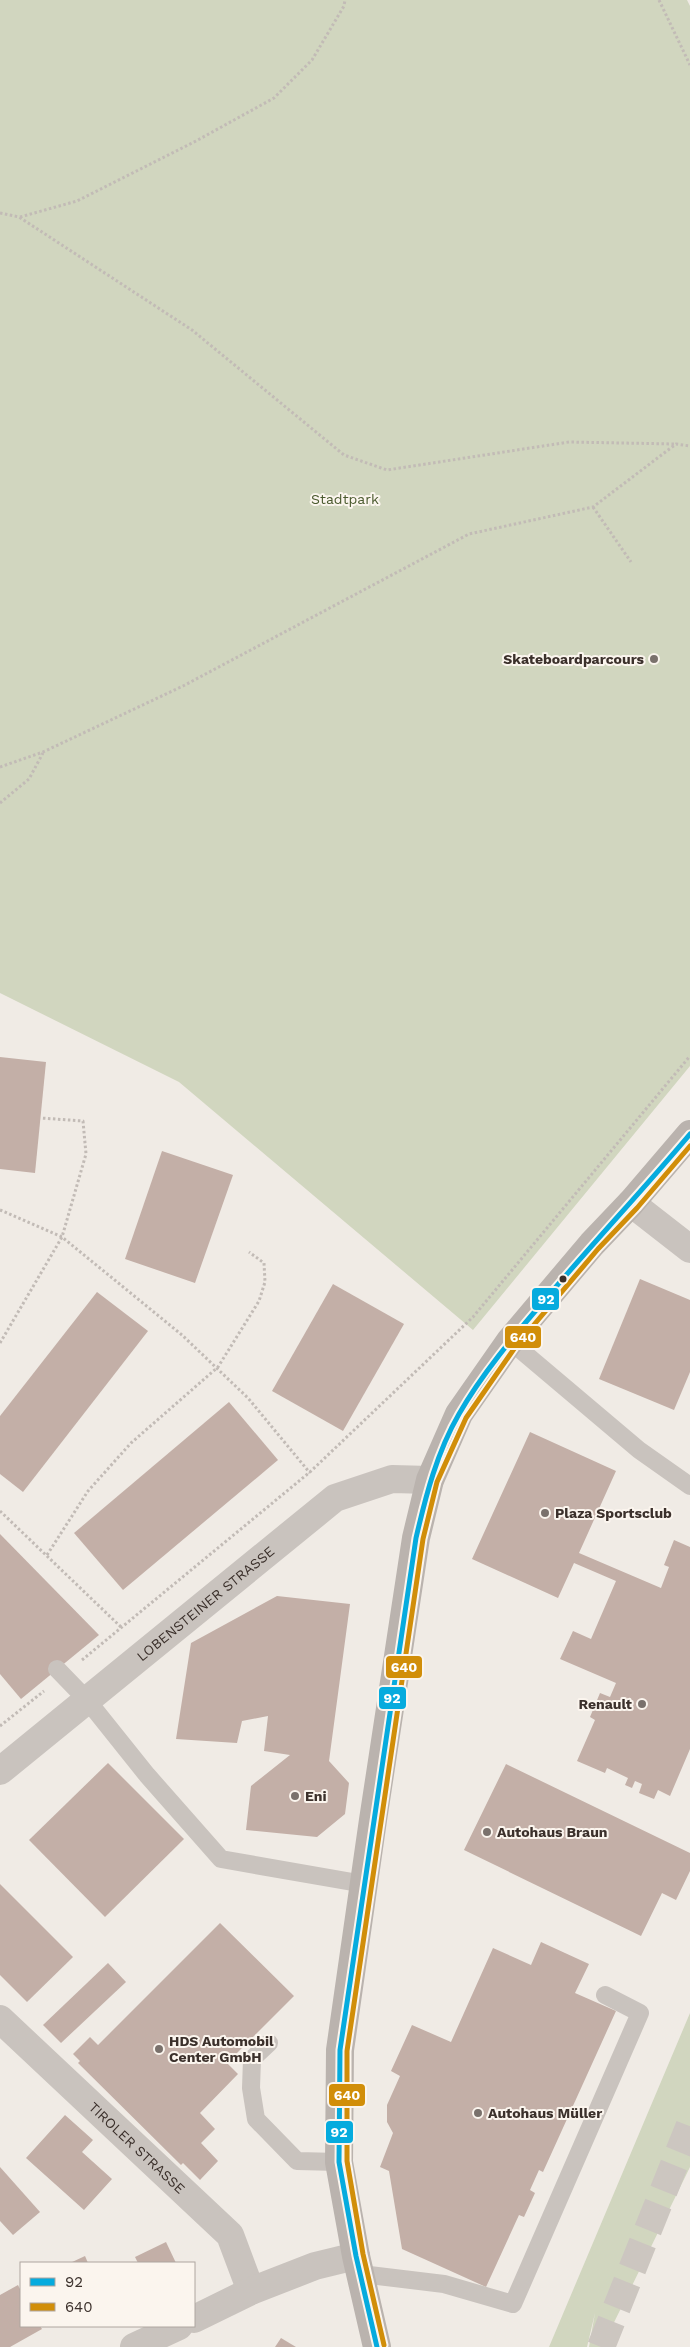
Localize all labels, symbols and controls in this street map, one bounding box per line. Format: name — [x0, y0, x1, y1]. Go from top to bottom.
park label: Stadtpark — [311, 491, 379, 507]
place label: Skateboardparcours — [503, 651, 645, 667]
marker: Skateboardparcours — [648, 653, 660, 665]
unlabelled marker — [558, 1274, 568, 1284]
line badge: 92 — [531, 1287, 560, 1311]
text: 92 — [538, 1291, 554, 1307]
line badge: 640 — [504, 1325, 542, 1349]
text: 640 — [510, 1329, 536, 1345]
place label: Plaza Sportsclub — [555, 1505, 672, 1521]
marker: Plaza Sportsclub — [539, 1507, 551, 1519]
street label: LOBENSTEINER STRASSE — [133, 1543, 277, 1664]
line badge: 640 — [385, 1655, 423, 1679]
text: 640 — [391, 1659, 417, 1675]
line badge: 92 — [378, 1686, 407, 1710]
text: 92 — [384, 1690, 400, 1706]
place label: Renault — [578, 1696, 632, 1712]
marker: Renault — [636, 1698, 648, 1710]
place label: Eni — [305, 1788, 327, 1804]
marker: Eni — [289, 1790, 301, 1802]
place label: Autohaus Braun — [497, 1824, 608, 1840]
marker: Autohaus Braun — [481, 1826, 493, 1838]
place label: HDS Automobil Center GmbH — [169, 2033, 274, 2065]
marker: HDS Automobil Center GmbH — [153, 2043, 165, 2055]
line badge: 640 — [328, 2083, 366, 2107]
text: 640 — [334, 2087, 360, 2103]
street label: TIROLER STRASSE — [86, 2099, 189, 2197]
place label: Autohaus Müller — [488, 2105, 602, 2121]
marker: Autohaus Müller — [472, 2107, 484, 2119]
line badge: 92 — [325, 2120, 354, 2144]
text: 92 — [331, 2124, 347, 2140]
legend — [20, 2262, 195, 2327]
text: 92 — [65, 2273, 83, 2291]
text: 640 — [65, 2298, 93, 2316]

